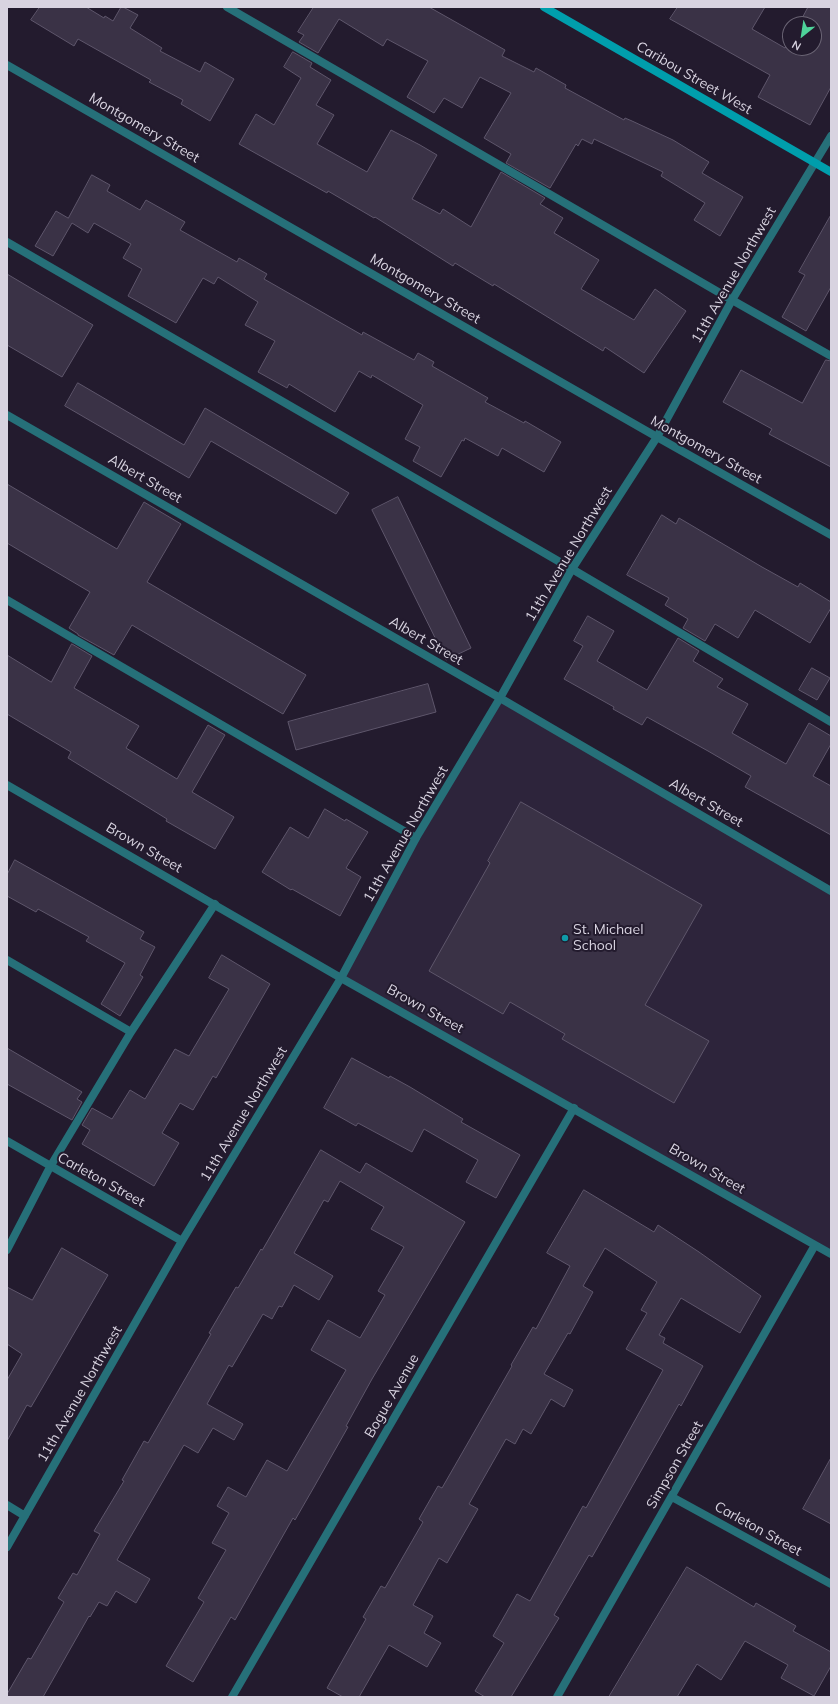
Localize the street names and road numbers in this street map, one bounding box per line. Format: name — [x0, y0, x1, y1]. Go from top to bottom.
street label: Caribou Street West — [633, 38, 755, 118]
street label: Montgomery Street — [86, 90, 202, 166]
street label: 11th Avenue Northwest — [688, 204, 780, 346]
street label: Montgomery Street — [367, 251, 483, 327]
street label: Montgomery Street — [647, 412, 765, 488]
street label: Albert Street — [105, 451, 185, 507]
street label: 11th Avenue Northwest — [522, 484, 616, 624]
street label: Albert Street — [386, 613, 466, 669]
street label: 11th Avenue Northwest — [360, 763, 452, 905]
street label: Albert Street — [666, 775, 746, 831]
street label: Brown Street — [103, 819, 185, 877]
street label: Brown Street — [384, 981, 466, 1037]
street label: 11th Avenue Northwest — [197, 1044, 291, 1184]
street label: Brown Street — [666, 1140, 748, 1198]
street label: Carleton Street — [54, 1149, 148, 1211]
street label: 11th Avenue Northwest — [34, 1323, 126, 1465]
street label: Bogue Avenue — [361, 1351, 423, 1441]
street label: Simpson Street — [643, 1418, 707, 1512]
street label: Carleton Street — [711, 1498, 805, 1560]

